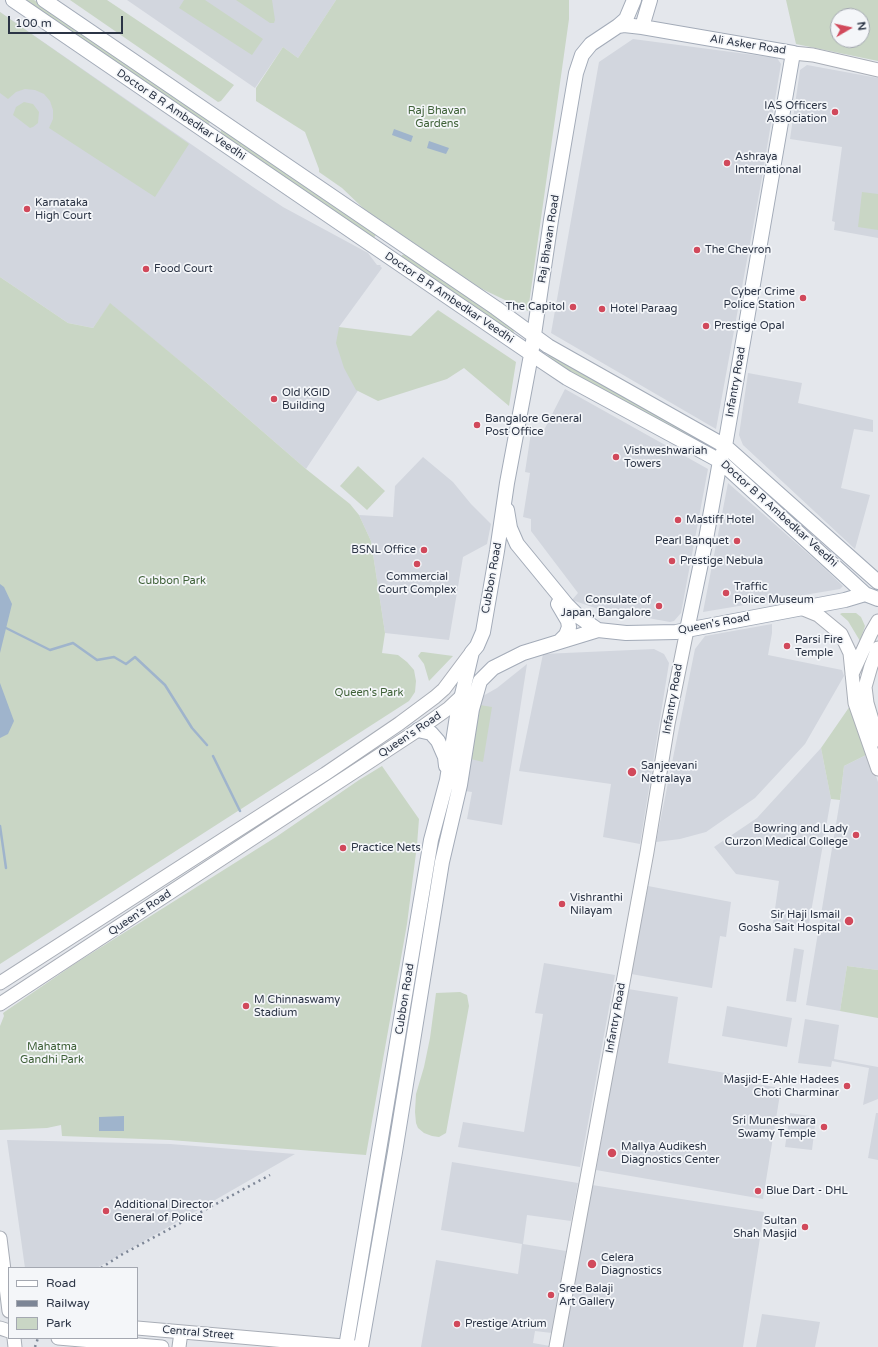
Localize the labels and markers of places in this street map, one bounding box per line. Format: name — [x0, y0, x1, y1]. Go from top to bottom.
place label: IAS Officers Association — [764, 99, 827, 125]
marker: IAS Officers Association — [830, 107, 840, 117]
place label: Ashraya International — [735, 150, 801, 176]
marker: Ashraya International — [722, 158, 732, 168]
place label: Karnataka High Court — [35, 196, 92, 222]
marker: Karnataka High Court — [22, 204, 32, 214]
place label: The Chevron — [705, 243, 771, 257]
marker: The Chevron — [692, 245, 702, 255]
place label: Food Court — [154, 262, 213, 276]
marker: Food Court — [141, 264, 151, 274]
place label: Cyber Crime Police Station — [724, 285, 795, 311]
marker: Cyber Crime Police Station — [798, 293, 808, 303]
place label: The Capitol — [506, 300, 565, 314]
marker: The Capitol — [568, 302, 578, 312]
place label: Hotel Paraag — [610, 302, 678, 316]
marker: Hotel Paraag — [597, 304, 607, 314]
place label: Prestige Opal — [714, 319, 784, 333]
marker: Prestige Opal — [701, 321, 711, 331]
place label: Old KGID Building — [282, 386, 330, 412]
marker: Old KGID Building — [269, 394, 279, 404]
place label: Bangalore General Post Office — [485, 412, 582, 438]
marker: Bangalore General Post Office — [472, 420, 482, 430]
place label: Vishweshwariah Towers — [624, 444, 708, 470]
marker: Vishweshwariah Towers — [611, 452, 621, 462]
place label: Mastiff Hotel — [686, 513, 754, 527]
marker: Mastiff Hotel — [673, 515, 683, 525]
place label: Pearl Banquet — [655, 534, 729, 548]
marker: Pearl Banquet — [732, 536, 742, 546]
place label: BSNL Office — [351, 543, 416, 557]
marker: BSNL Office — [419, 545, 429, 555]
place label: Prestige Nebula — [680, 554, 763, 568]
marker: Prestige Nebula — [667, 556, 677, 566]
marker: Commercial Court Complex — [412, 559, 422, 569]
place label: Commercial Court Complex — [378, 570, 456, 596]
place label: Traffic Police Museum — [734, 580, 814, 606]
marker: Traffic Police Museum — [721, 588, 731, 598]
place label: Consulate of Japan, Bangalore — [561, 593, 651, 619]
marker: Consulate of Japan, Bangalore — [654, 601, 664, 611]
place label: Parsi Fire Temple — [795, 633, 843, 659]
marker: Parsi Fire Temple — [782, 641, 792, 651]
place label: Sanjeevani Netralaya — [641, 759, 697, 785]
marker: Sanjeevani Netralaya — [626, 766, 638, 778]
place label: Bowring and Lady Curzon Medical College — [725, 822, 848, 848]
marker: Bowring and Lady Curzon Medical College — [851, 830, 861, 840]
place label: Practice Nets — [351, 841, 421, 855]
marker: Practice Nets — [338, 843, 348, 853]
place label: Vishranthi Nilayam — [570, 891, 623, 917]
marker: Vishranthi Nilayam — [557, 899, 567, 909]
place label: Sir Haji Ismail Gosha Sait Hospital — [738, 908, 840, 934]
marker: Sir Haji Ismail Gosha Sait Hospital — [843, 915, 855, 927]
place label: M Chinnaswamy Stadium — [254, 993, 340, 1019]
marker: M Chinnaswamy Stadium — [241, 1001, 251, 1011]
place label: Masjid-E-Ahle Hadees Choti Charminar — [723, 1073, 839, 1099]
marker: Masjid-E-Ahle Hadees Choti Charminar — [842, 1081, 852, 1091]
place label: Sri Muneshwara Swamy Temple — [732, 1114, 816, 1140]
marker: Sri Muneshwara Swamy Temple — [819, 1122, 829, 1132]
place label: Mallya Audikesh Diagnostics Center — [621, 1140, 719, 1166]
marker: Mallya Audikesh Diagnostics Center — [606, 1147, 618, 1159]
place label: Blue Dart - DHL — [766, 1184, 848, 1198]
marker: Blue Dart - DHL — [753, 1186, 763, 1196]
place label: Additional Director General of Police — [114, 1198, 213, 1224]
marker: Additional Director General of Police — [101, 1206, 111, 1216]
place label: Sultan Shah Masjid — [733, 1214, 797, 1240]
marker: Sultan Shah Masjid — [800, 1222, 810, 1232]
place label: Celera Diagnostics — [601, 1251, 662, 1277]
marker: Celera Diagnostics — [586, 1258, 598, 1270]
place label: Sree Balaji Art Gallery — [559, 1282, 615, 1308]
marker: Sree Balaji Art Gallery — [546, 1290, 556, 1300]
place label: Prestige Atrium — [465, 1317, 547, 1331]
marker: Prestige Atrium — [452, 1319, 462, 1329]

